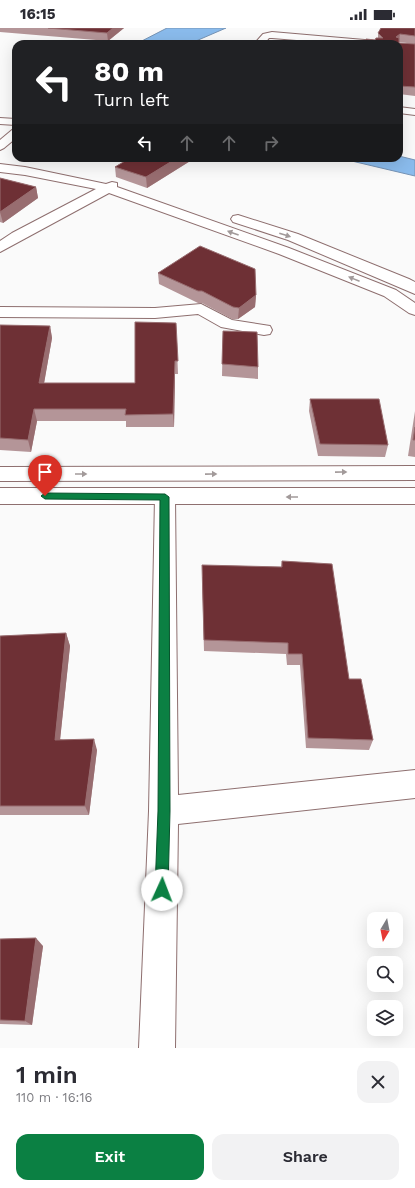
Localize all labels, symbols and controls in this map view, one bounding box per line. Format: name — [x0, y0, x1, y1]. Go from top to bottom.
text: 16:15 — [20, 5, 55, 23]
text: 80 m — [94, 55, 164, 88]
icon: left — [28, 56, 80, 108]
text: Turn left — [94, 89, 169, 110]
icon: left — [134, 132, 156, 154]
icon: ahead — [176, 132, 198, 154]
icon: ahead — [218, 132, 240, 154]
icon: right — [260, 132, 282, 154]
one-way arrow — [226, 229, 238, 235]
one-way arrow — [280, 232, 292, 238]
one-way arrow — [348, 276, 359, 282]
pin — [28, 455, 62, 496]
icon: arrive — [34, 461, 56, 483]
one-way arrow — [335, 469, 348, 475]
one-way arrow — [75, 471, 88, 477]
one-way arrow — [205, 471, 218, 477]
one-way arrow — [285, 494, 298, 500]
position arrow — [141, 869, 183, 911]
north arrow — [367, 912, 403, 948]
map controls — [367, 912, 403, 1036]
button: search — [367, 956, 403, 992]
button: layers — [367, 1000, 403, 1036]
text: 1 min — [16, 1061, 78, 1089]
button: close — [357, 1061, 399, 1103]
text: 110 m · 16:16 — [16, 1090, 92, 1105]
button: Exit — [16, 1134, 204, 1180]
button: Share — [212, 1134, 399, 1180]

